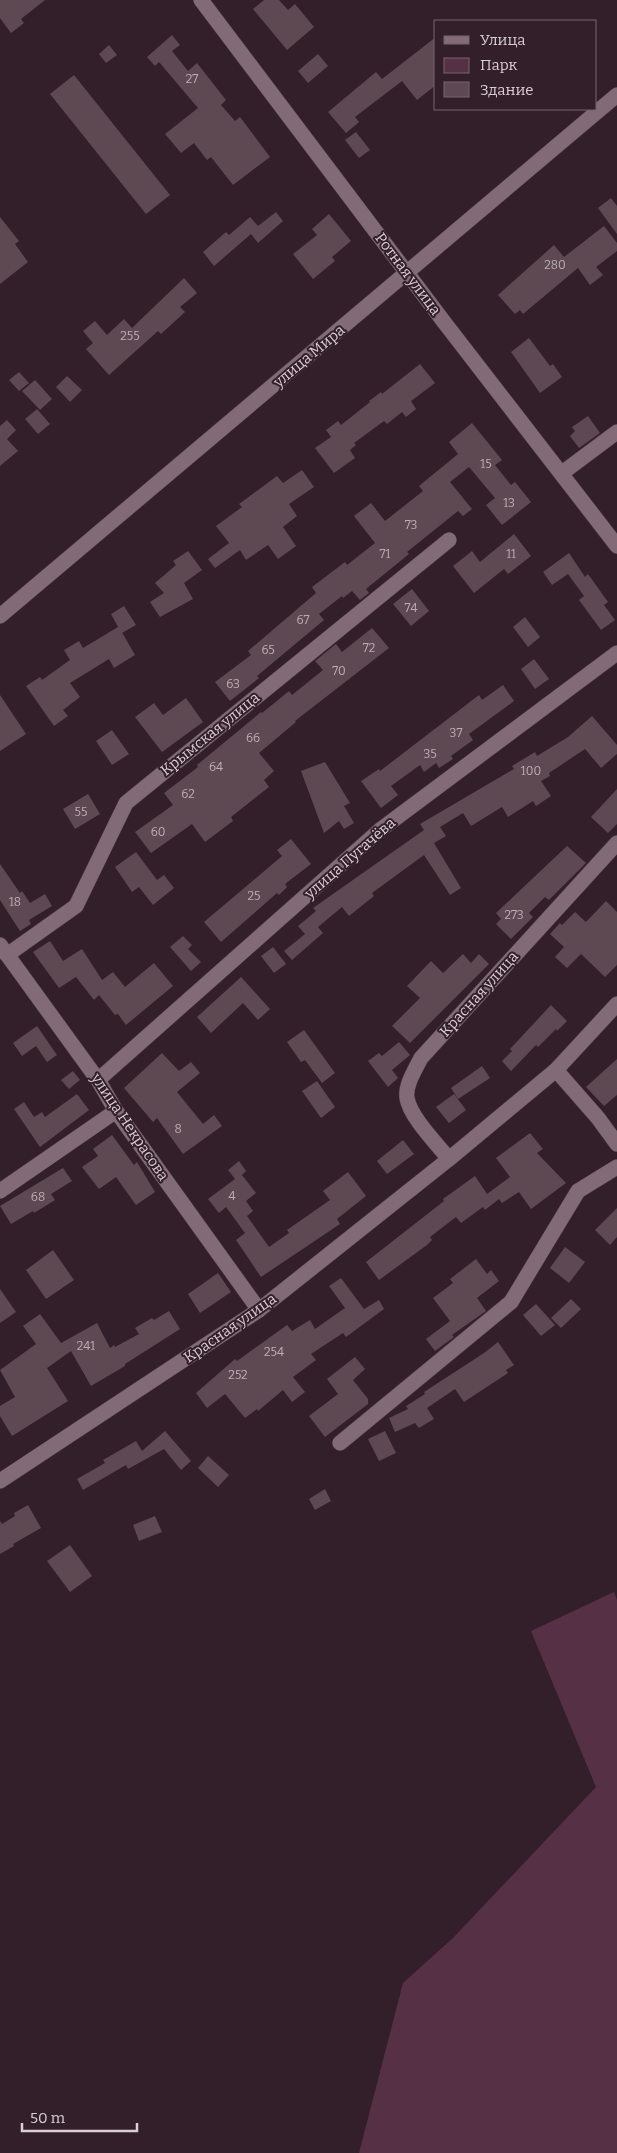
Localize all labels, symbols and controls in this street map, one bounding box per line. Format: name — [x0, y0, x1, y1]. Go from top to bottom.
legend — [434, 20, 597, 110]
text: Улица — [480, 31, 526, 49]
text: Парк — [480, 56, 518, 74]
house number: 27 — [186, 72, 198, 86]
text: Здание — [480, 81, 534, 99]
street label: Ротная улица — [371, 229, 445, 319]
house number: 280 — [544, 258, 566, 272]
street label: улица Мира — [269, 321, 348, 392]
house number: 255 — [120, 329, 140, 343]
house number: 15 — [480, 457, 492, 471]
house number: 13 — [503, 496, 515, 510]
house number: 73 — [405, 518, 417, 532]
house number: 71 — [380, 547, 391, 561]
house number: 11 — [506, 547, 516, 561]
house number: 74 — [405, 601, 417, 615]
house number: 67 — [297, 613, 309, 627]
house number: 72 — [363, 641, 375, 655]
house number: 65 — [261, 643, 275, 657]
house number: 70 — [332, 664, 346, 678]
house number: 63 — [226, 677, 240, 691]
street label: Крымская улица — [157, 689, 263, 779]
house number: 37 — [450, 726, 462, 740]
house number: 66 — [246, 731, 260, 745]
house number: 35 — [423, 747, 437, 761]
house number: 64 — [209, 760, 223, 774]
house number: 100 — [521, 764, 541, 778]
house number: 62 — [181, 787, 195, 801]
house number: 55 — [75, 805, 87, 819]
street label: улица Пугачёва — [300, 814, 399, 903]
house number: 60 — [151, 825, 165, 839]
house number: 25 — [248, 889, 260, 903]
house number: 18 — [9, 895, 21, 909]
house number: 273 — [504, 908, 524, 922]
street label: Красная улица — [436, 948, 522, 1040]
street label: улица Некрасова — [87, 1069, 173, 1184]
house number: 8 — [174, 1122, 182, 1136]
house number: 4 — [228, 1189, 236, 1203]
house number: 68 — [31, 1190, 45, 1204]
street label: Красная улица — [180, 1289, 280, 1367]
house number: 241 — [77, 1339, 95, 1353]
house number: 254 — [264, 1345, 284, 1359]
house number: 252 — [228, 1368, 248, 1382]
scale bar — [22, 2100, 138, 2132]
text: 50 m — [30, 2109, 66, 2127]

